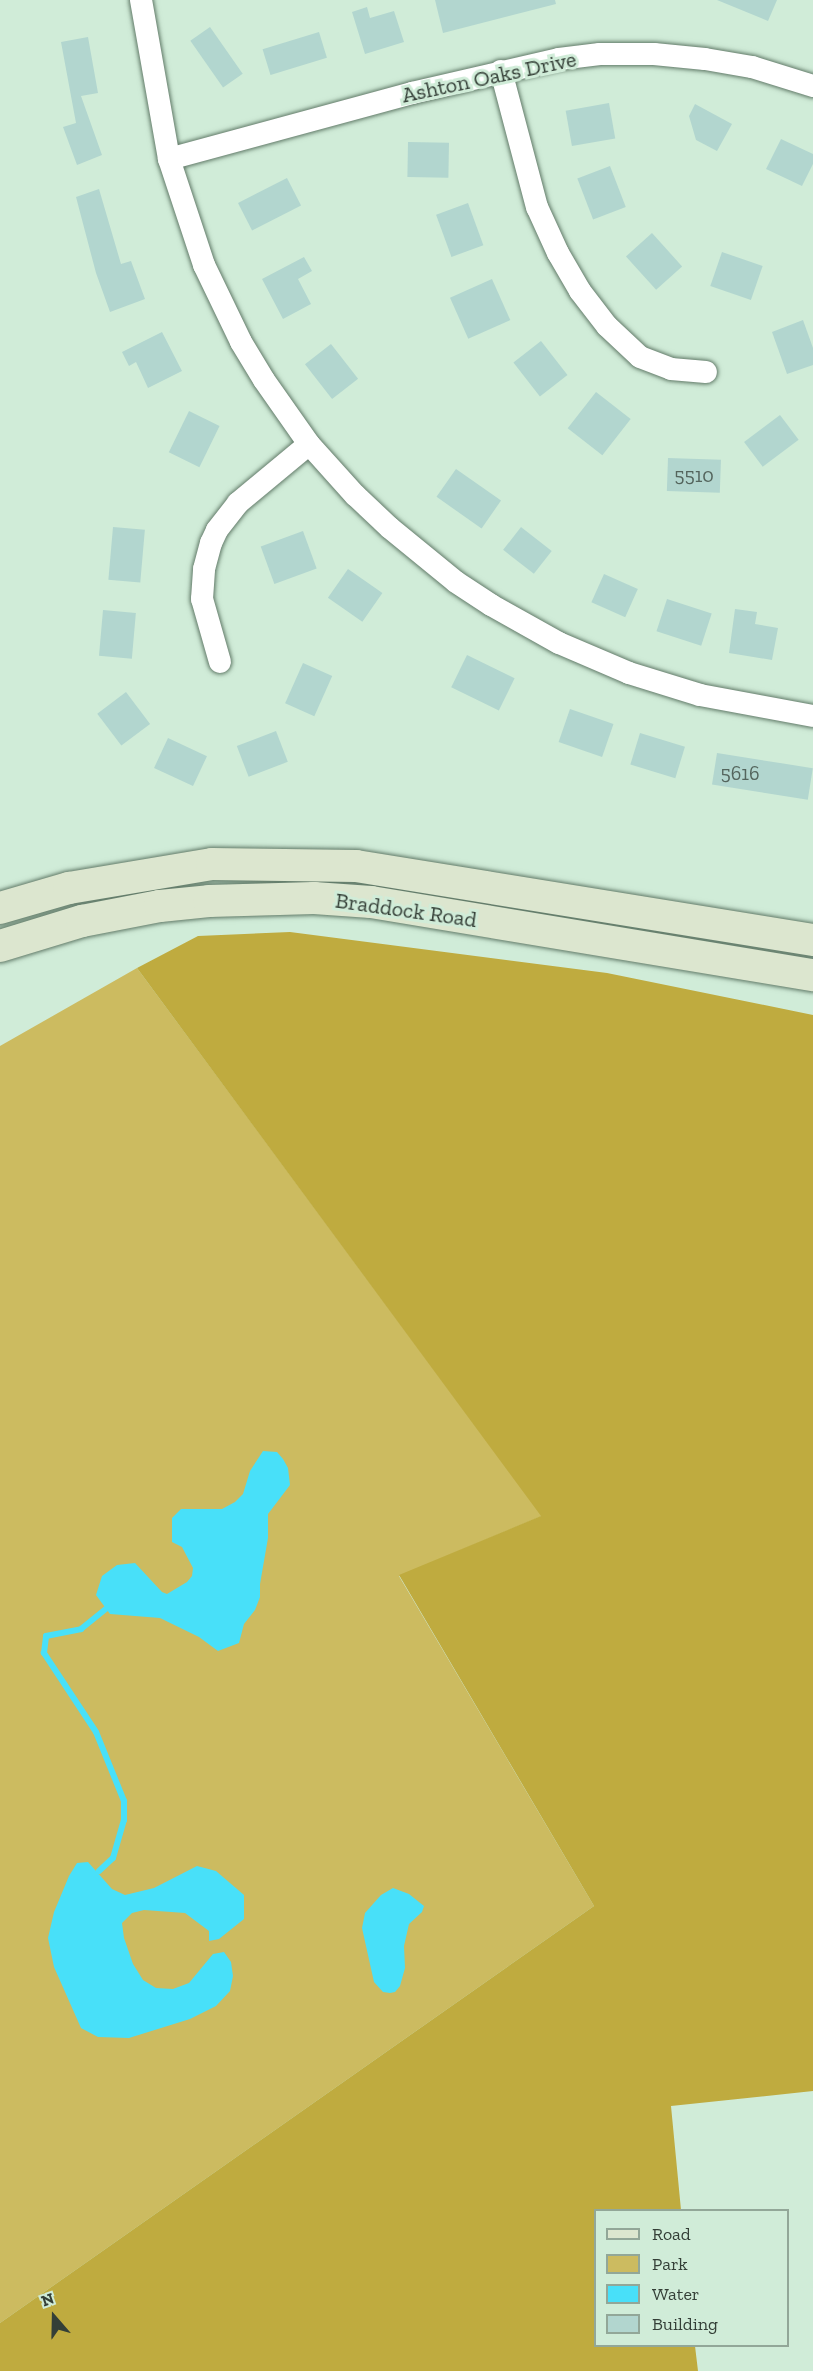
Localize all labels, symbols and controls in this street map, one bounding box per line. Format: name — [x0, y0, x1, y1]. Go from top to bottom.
street label: Ashton Oaks Drive — [399, 46, 579, 108]
house number: 5510 — [674, 463, 714, 487]
house number: 5616 — [720, 761, 760, 785]
street label: Braddock Road — [334, 887, 478, 933]
legend — [594, 2209, 789, 2347]
text: Road — [652, 2223, 691, 2245]
text: Park — [652, 2253, 688, 2275]
text: Water — [652, 2283, 699, 2305]
north arrow — [24, 2287, 84, 2347]
text: N — [39, 2289, 57, 2311]
text: Building — [652, 2313, 718, 2335]

